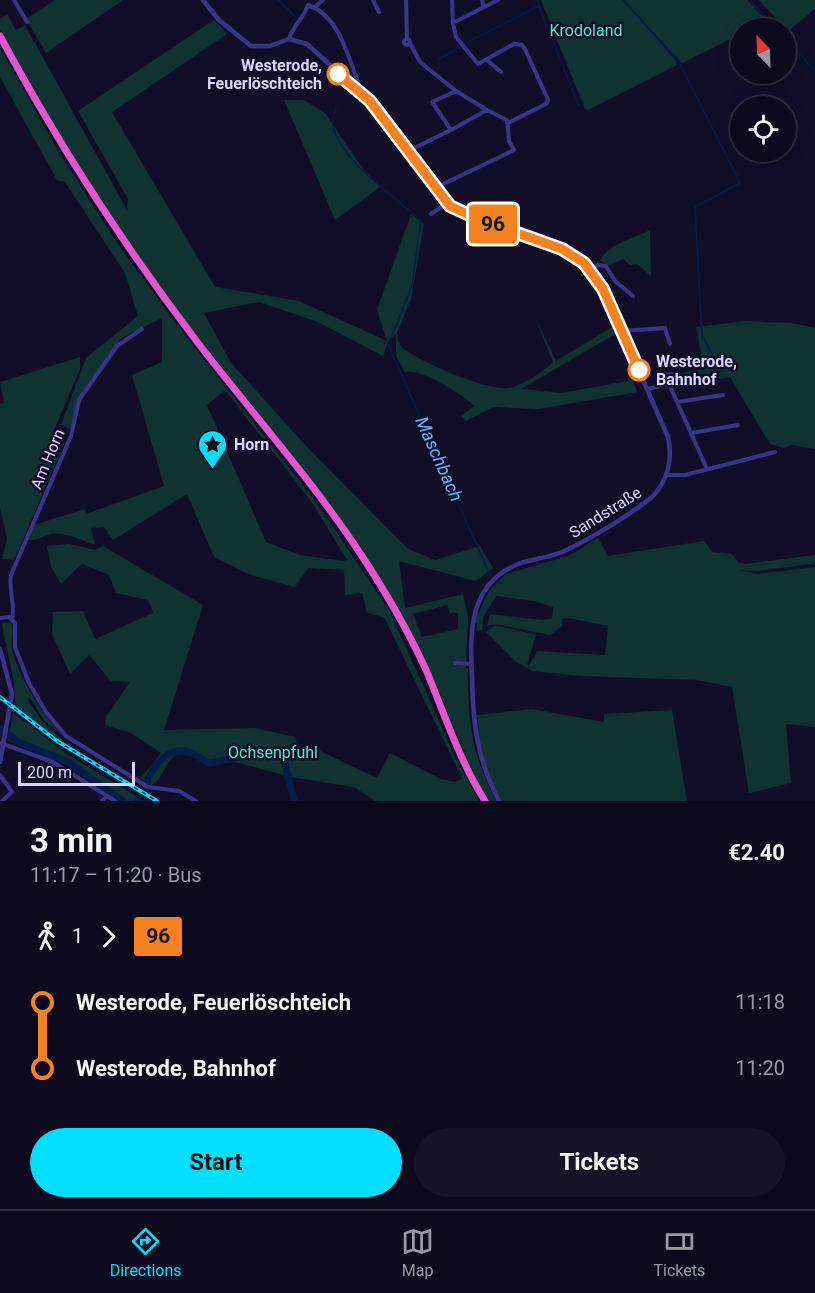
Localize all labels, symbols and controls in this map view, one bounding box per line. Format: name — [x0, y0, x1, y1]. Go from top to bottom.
north arrow — [730, 18, 796, 84]
map controls — [730, 18, 796, 162]
park label: Krodoland — [549, 21, 623, 40]
place label: Westerode, Feuerlöschteich — [207, 56, 322, 93]
marker: Westerode, Feuerlöschteich — [327, 63, 349, 85]
button: locate — [730, 96, 796, 162]
line badge: 96 — [466, 204, 520, 244]
text: 96 — [481, 212, 505, 236]
place label: Westerode, Bahnhof — [656, 352, 737, 389]
marker: Westerode, Bahnhof — [628, 359, 650, 381]
water label: Maschbach — [411, 413, 467, 504]
street label: Am Horn — [26, 426, 69, 492]
place icon: Horn — [197, 428, 229, 470]
place label: Horn — [234, 435, 269, 454]
street label: Sandstraße — [566, 483, 645, 542]
park label: Ochsenpfuhl — [228, 743, 318, 762]
scale bar — [18, 759, 135, 786]
text: 200 m — [27, 763, 72, 782]
text: 3 min — [30, 821, 113, 860]
text: €2.40 — [728, 840, 785, 865]
text: 11:17 – 11:20 · Bus — [30, 863, 202, 887]
icon: walk — [30, 920, 63, 953]
icon: forward — [92, 920, 125, 953]
text: 1 — [72, 924, 83, 948]
text: 96 — [146, 924, 170, 948]
text: Westerode, Feuerlöschteich — [76, 990, 351, 1015]
text: 11:18 — [735, 990, 785, 1014]
text: Westerode, Bahnhof — [76, 1056, 276, 1081]
text: 11:20 — [735, 1056, 785, 1080]
button: Start — [30, 1128, 402, 1197]
button: Tickets — [414, 1128, 785, 1197]
tab: Directions — [110, 1225, 182, 1280]
tab: Map — [401, 1225, 434, 1280]
tab: Tickets — [654, 1225, 705, 1280]

